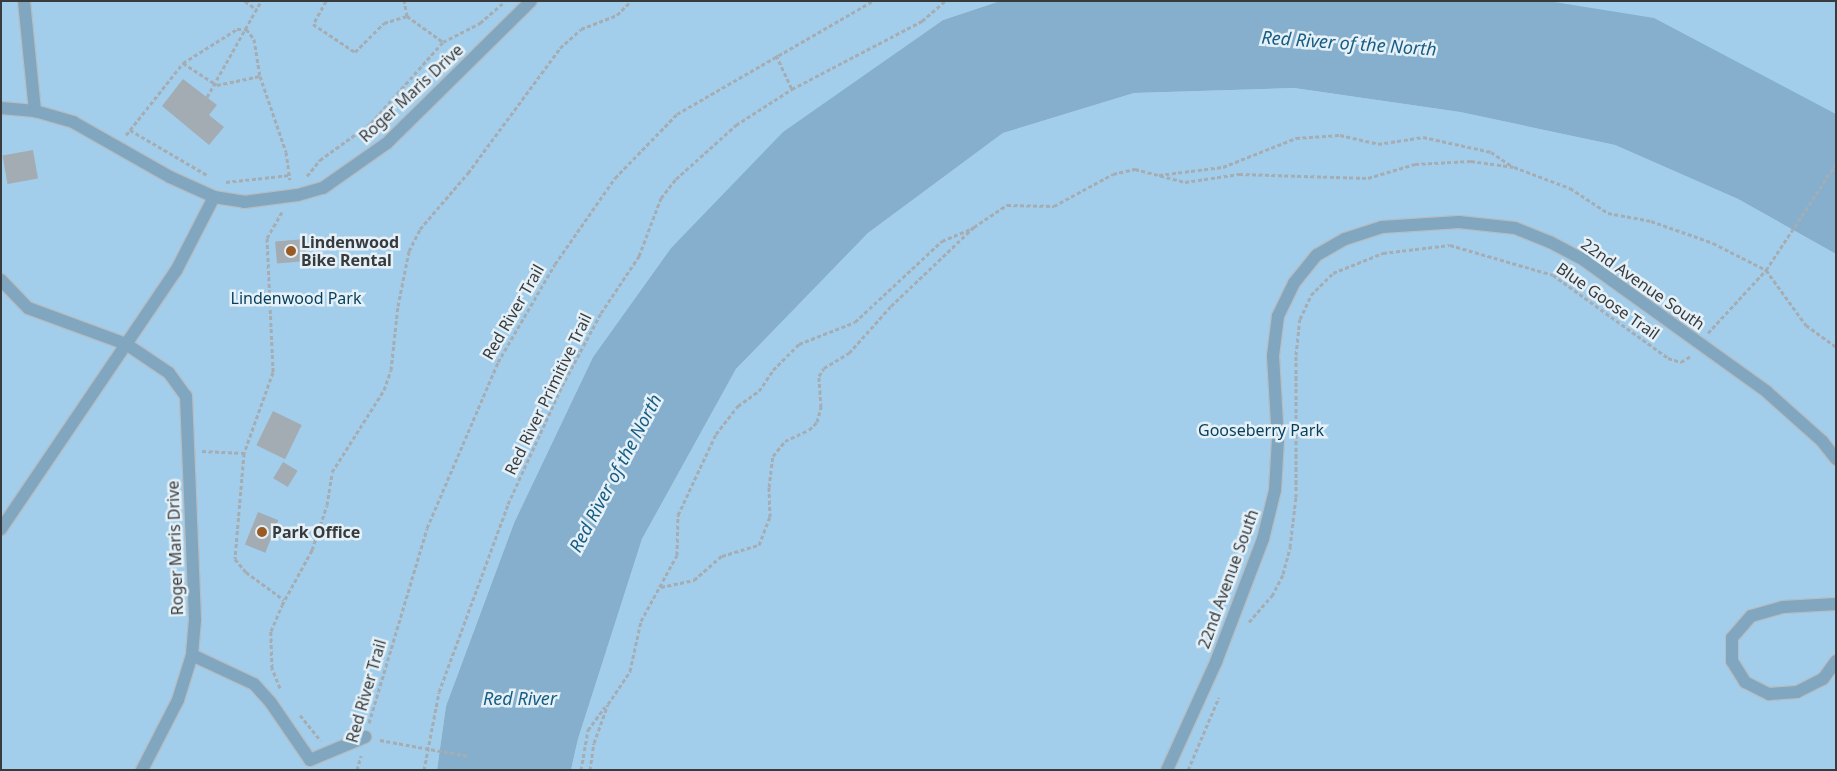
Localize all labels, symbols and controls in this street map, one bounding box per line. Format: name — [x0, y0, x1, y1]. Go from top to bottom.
water label: Red River of the North — [1261, 26, 1437, 60]
street label: Roger Maris Drive — [355, 40, 467, 146]
place label: Lindenwood Bike Rental — [301, 232, 399, 270]
street label: 22nd Avenue South — [1577, 234, 1709, 334]
marker: Lindenwood Bike Rental — [285, 245, 297, 257]
street label: Blue Goose Trail — [1553, 258, 1663, 344]
street label: Red River Trail — [478, 261, 548, 363]
park label: Lindenwood Park — [231, 288, 361, 308]
street label: Red River Primitive Trail — [501, 310, 595, 478]
water label: Red River of the North — [564, 390, 666, 556]
park label: Gooseberry Park — [1198, 420, 1324, 440]
street label: Roger Maris Drive — [163, 480, 187, 616]
street label: 22nd Avenue South — [1194, 507, 1262, 651]
place label: Park Office — [272, 522, 360, 542]
marker: Park Office — [256, 526, 268, 538]
street label: Red River Trail — [342, 637, 390, 745]
water label: Red River — [483, 687, 557, 709]

